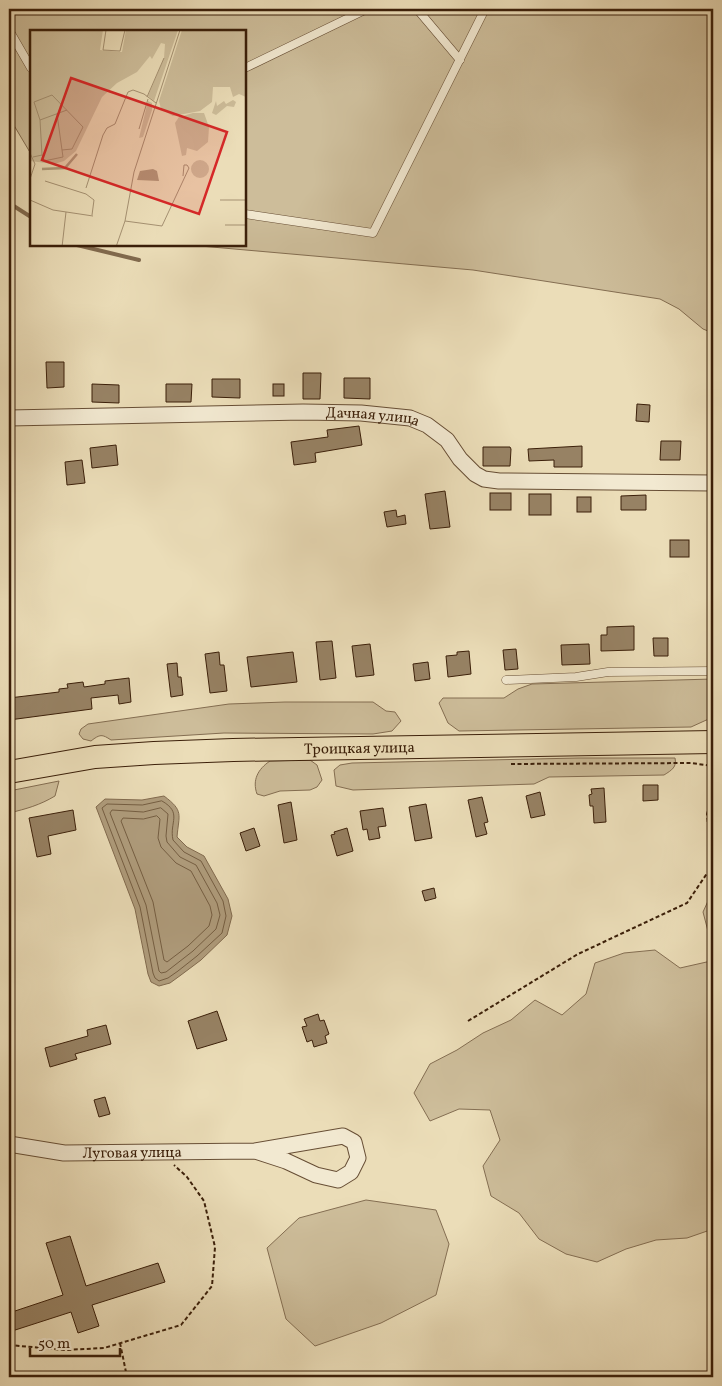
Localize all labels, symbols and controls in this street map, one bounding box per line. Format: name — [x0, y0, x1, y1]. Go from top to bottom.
inset map — [30, 30, 246, 246]
street label: Дачная улица — [325, 403, 423, 433]
street label: Троицкая улица — [304, 738, 415, 761]
street label: Луговая улица — [82, 1143, 182, 1165]
scale bar — [30, 1326, 120, 1358]
text: 50 m — [38, 1334, 70, 1355]

